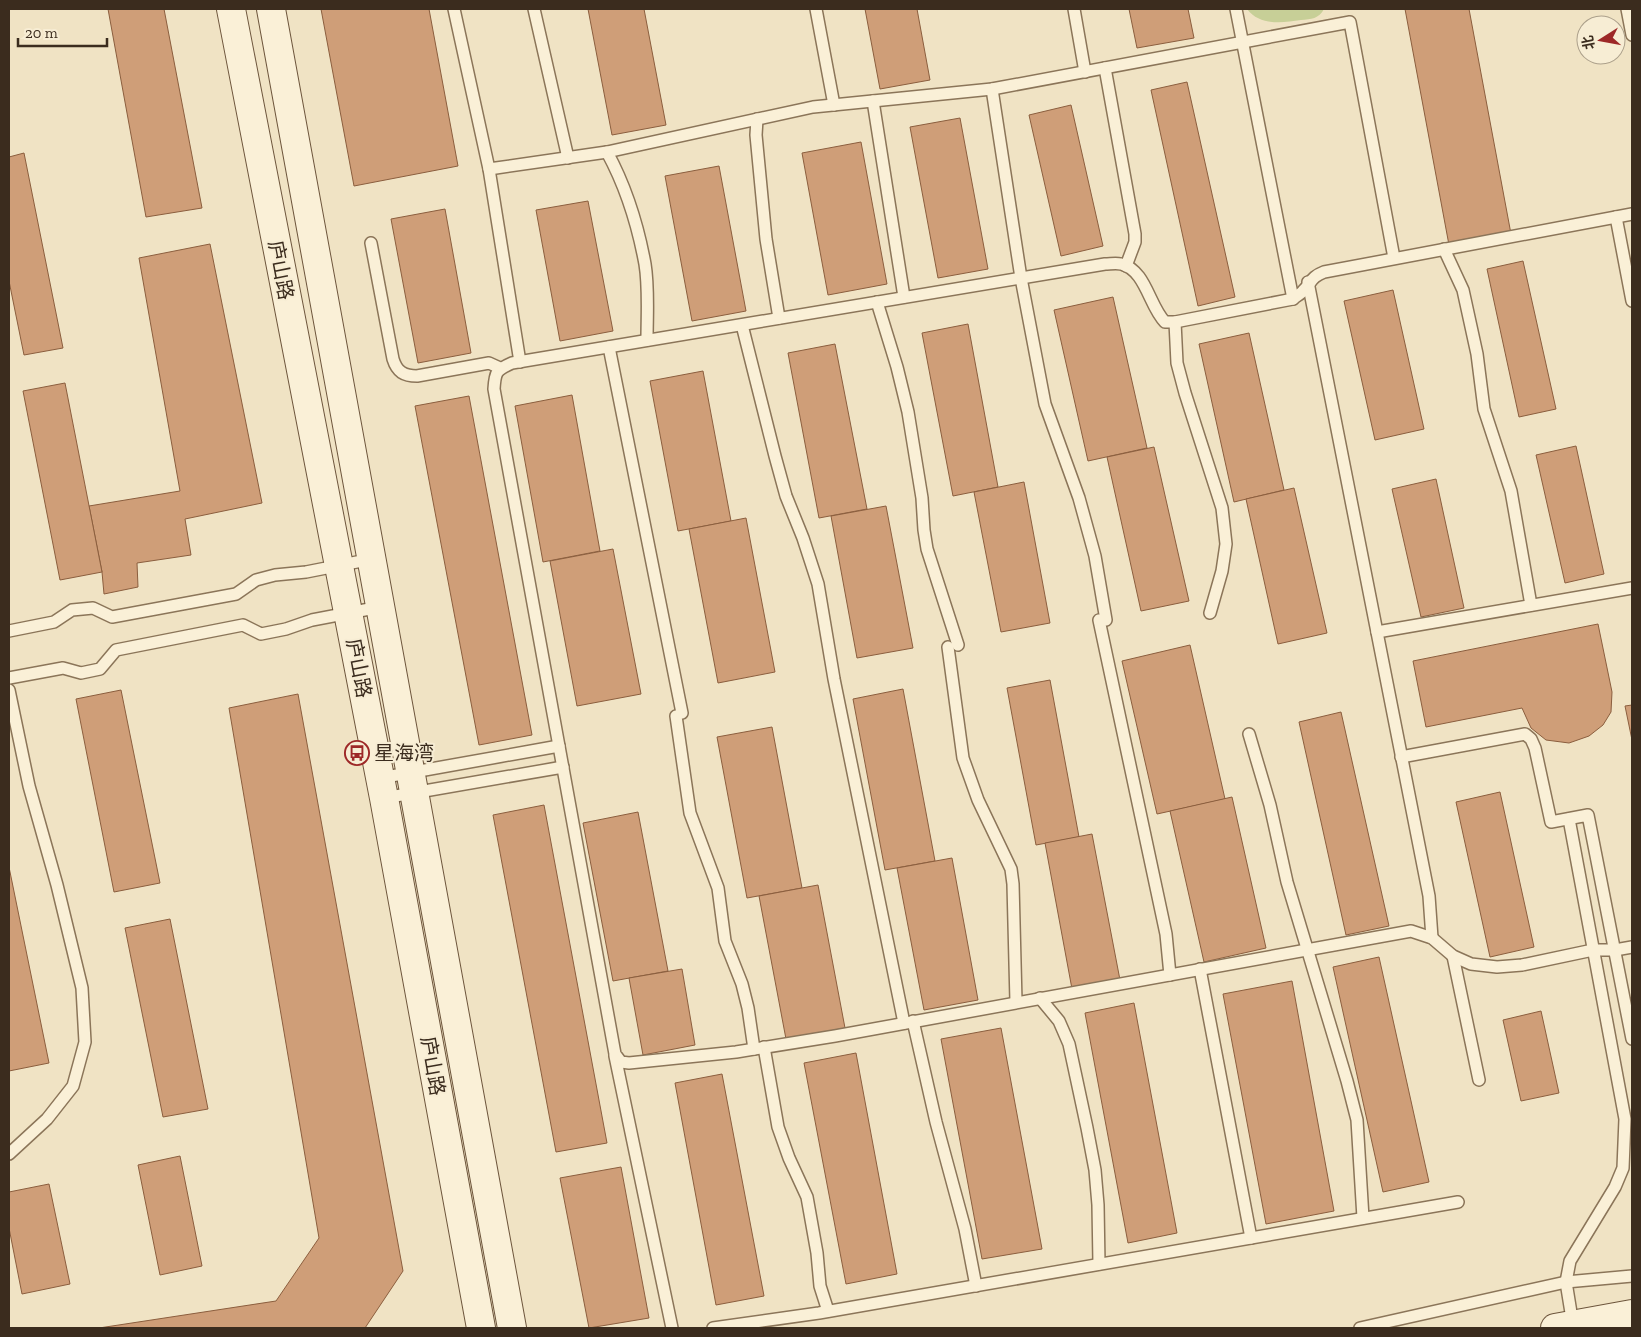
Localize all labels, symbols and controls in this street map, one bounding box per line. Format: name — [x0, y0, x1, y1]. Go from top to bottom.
scale bar — [18, 15, 106, 47]
north arrow — [1576, 15, 1626, 65]
text: 20 m — [25, 24, 58, 42]
text: 北 — [1579, 34, 1598, 51]
street label: 庐山路 — [263, 238, 299, 302]
street label: 庐山路 — [341, 636, 377, 700]
bus stop icon: 星海湾 — [344, 740, 370, 766]
place label: 星海湾 — [374, 741, 434, 765]
street label: 庐山路 — [416, 1034, 450, 1098]

